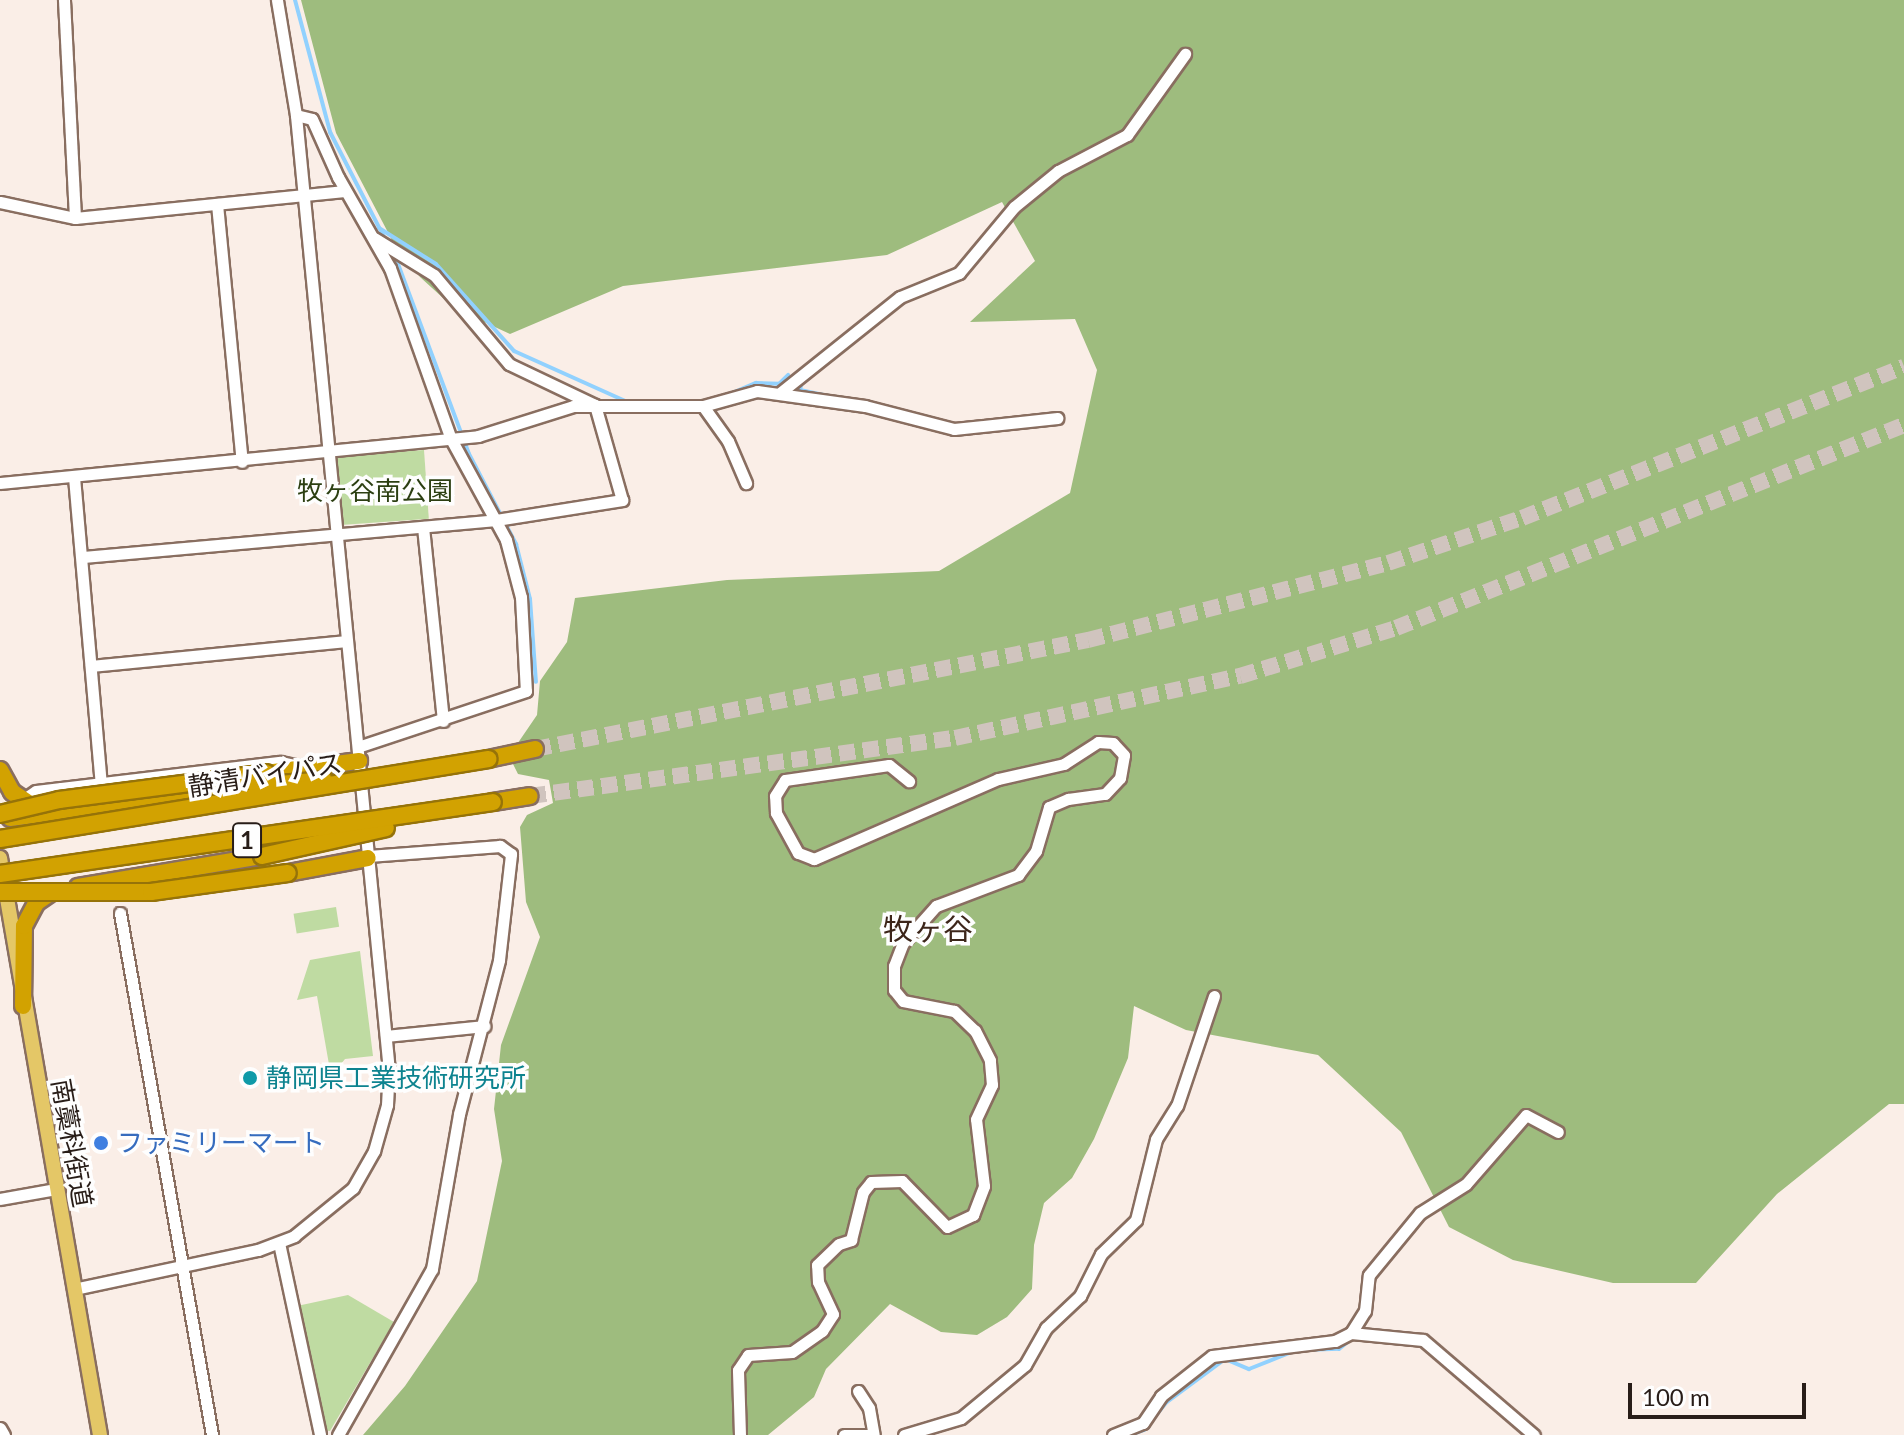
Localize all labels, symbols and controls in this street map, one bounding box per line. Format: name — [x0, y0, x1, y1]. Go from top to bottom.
park label: 牧ヶ谷南公園 — [297, 475, 453, 507]
street label: 静清バイパス — [186, 747, 344, 803]
road number: 1 — [231, 820, 263, 860]
district label: 牧ヶ谷 — [883, 910, 973, 946]
place label: 静岡県工業技術研究所 — [266, 1062, 526, 1094]
marker: 静岡県工業技術研究所 — [241, 1069, 259, 1087]
street label: 南藁科街道 — [45, 1076, 99, 1210]
place label: ファミリーマート — [117, 1127, 325, 1159]
marker: ファミリーマート — [92, 1134, 110, 1152]
scale bar — [1632, 1367, 1810, 1417]
text: 100 m — [1642, 1382, 1710, 1411]

